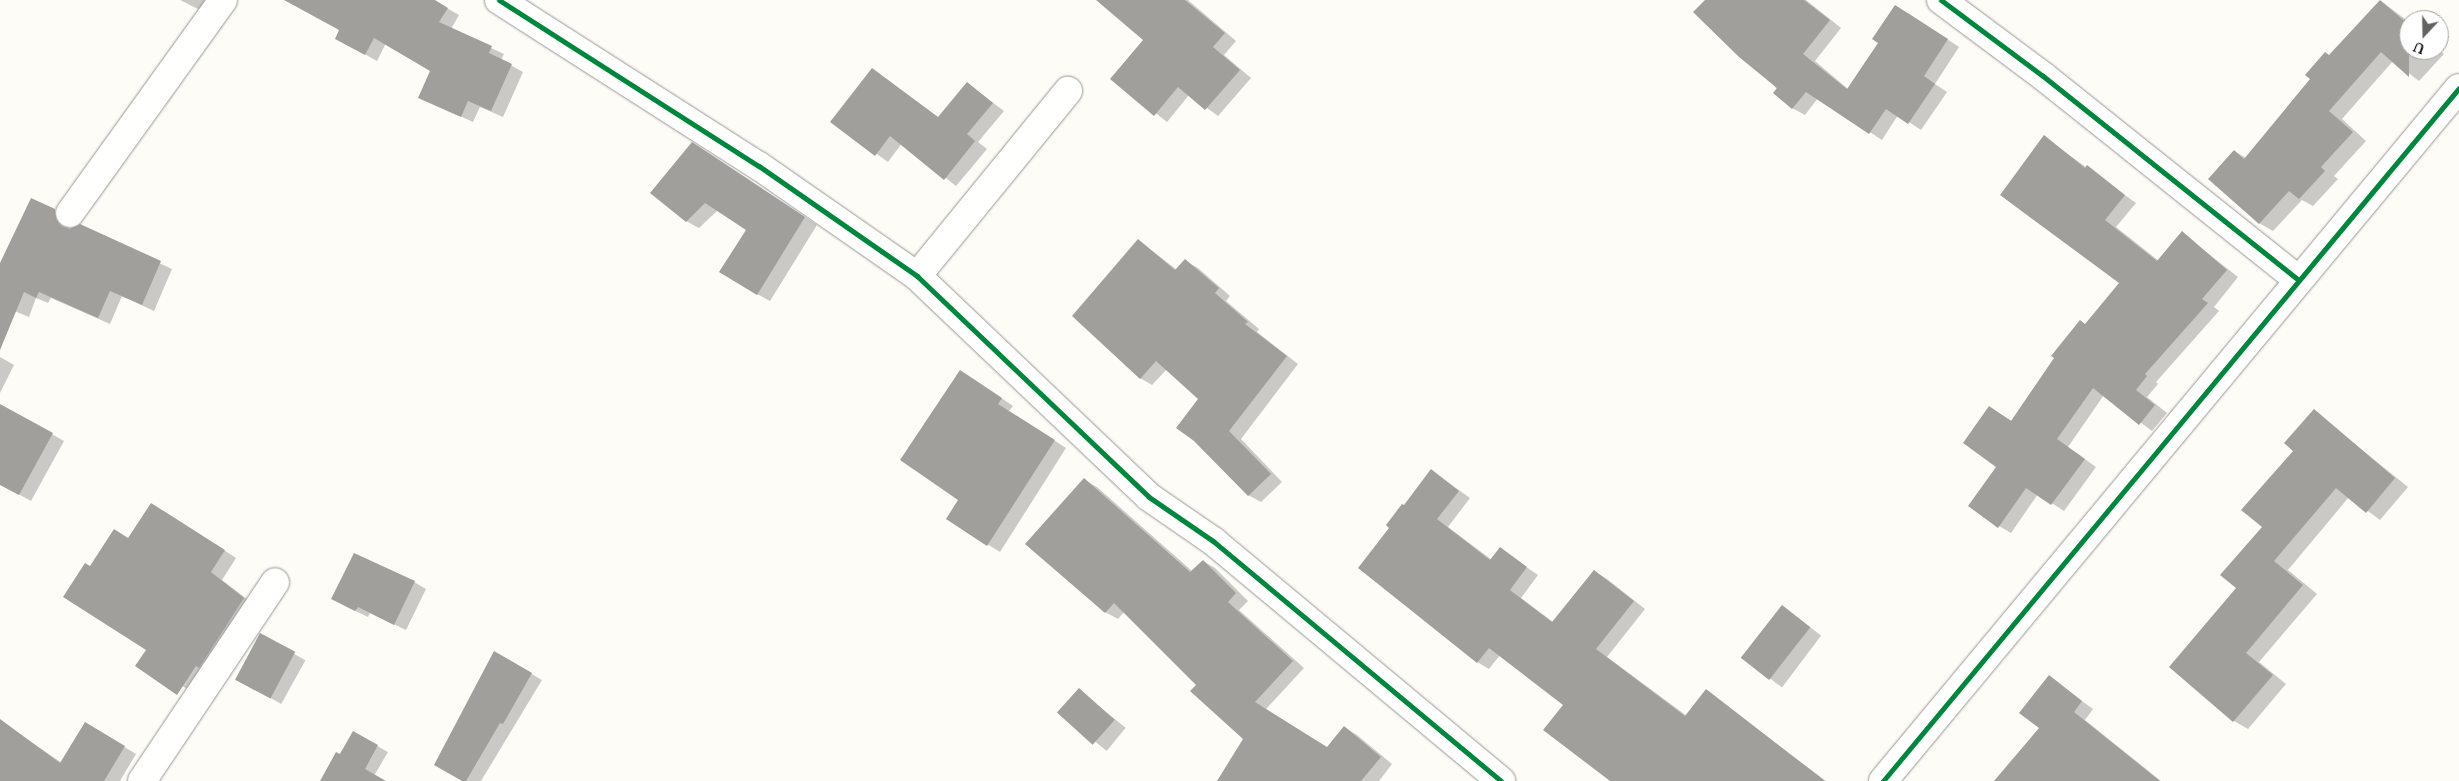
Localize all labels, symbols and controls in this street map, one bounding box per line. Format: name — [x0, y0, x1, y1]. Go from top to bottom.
north arrow — [2399, 10, 2449, 60]
text: U — [2411, 38, 2427, 58]

